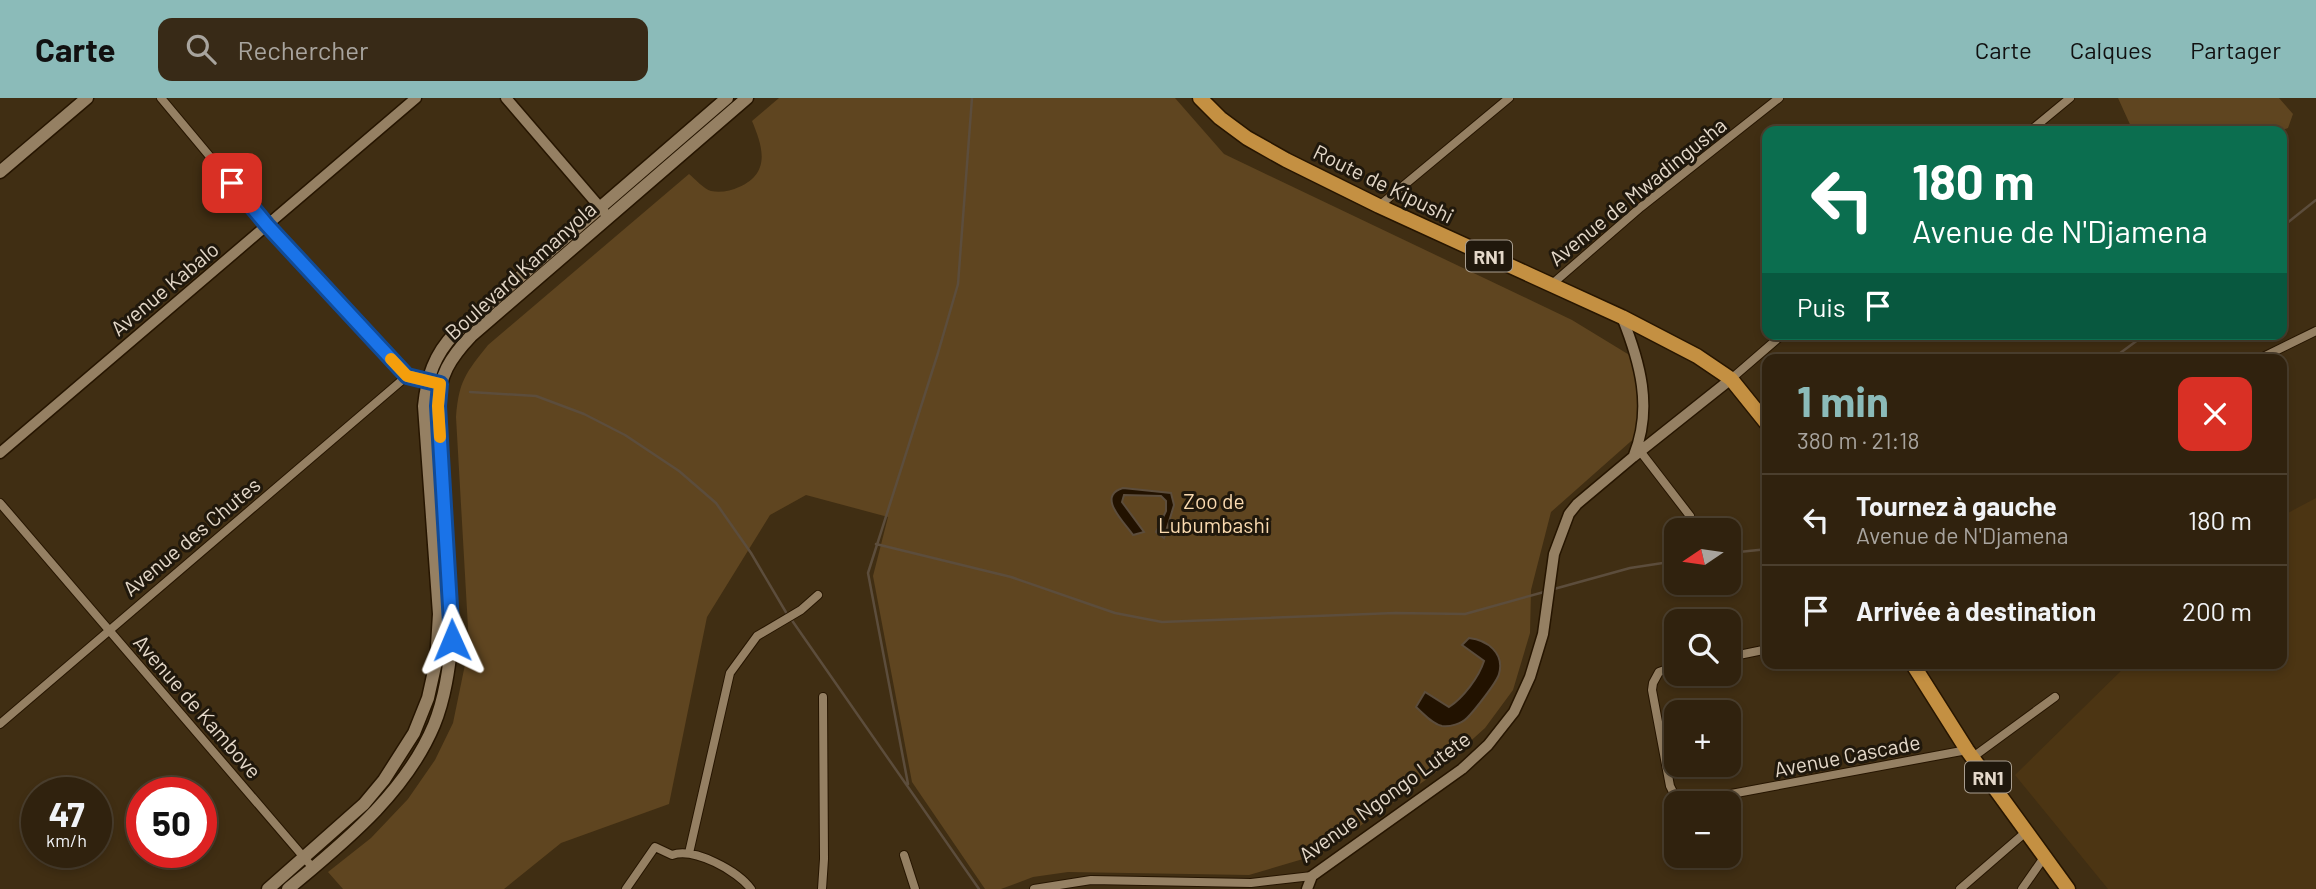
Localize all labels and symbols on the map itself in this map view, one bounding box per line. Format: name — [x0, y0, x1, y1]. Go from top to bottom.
street label: Avenue de Mwadingusha — [1543, 112, 1731, 270]
street label: Route de Kipushi — [1310, 138, 1458, 228]
pin — [202, 153, 262, 213]
street label: Boulevard Kamanyola — [439, 196, 601, 344]
street label: Avenue Kabalo — [105, 236, 223, 340]
road number: RN1 — [1466, 240, 1512, 272]
street label: Avenue des Chutes — [117, 471, 265, 601]
park label: Zoo de Lubumbashi — [1158, 488, 1270, 537]
north arrow — [1664, 518, 1741, 595]
position arrow — [415, 603, 489, 677]
street label: Avenue de Kambove — [129, 629, 267, 783]
street label: Avenue Ngongo Lutete — [1293, 725, 1475, 867]
street label: Avenue Cascade — [1772, 729, 1922, 781]
road number: RN1 — [1965, 762, 2011, 792]
speed limit sign: 50 — [126, 777, 217, 868]

